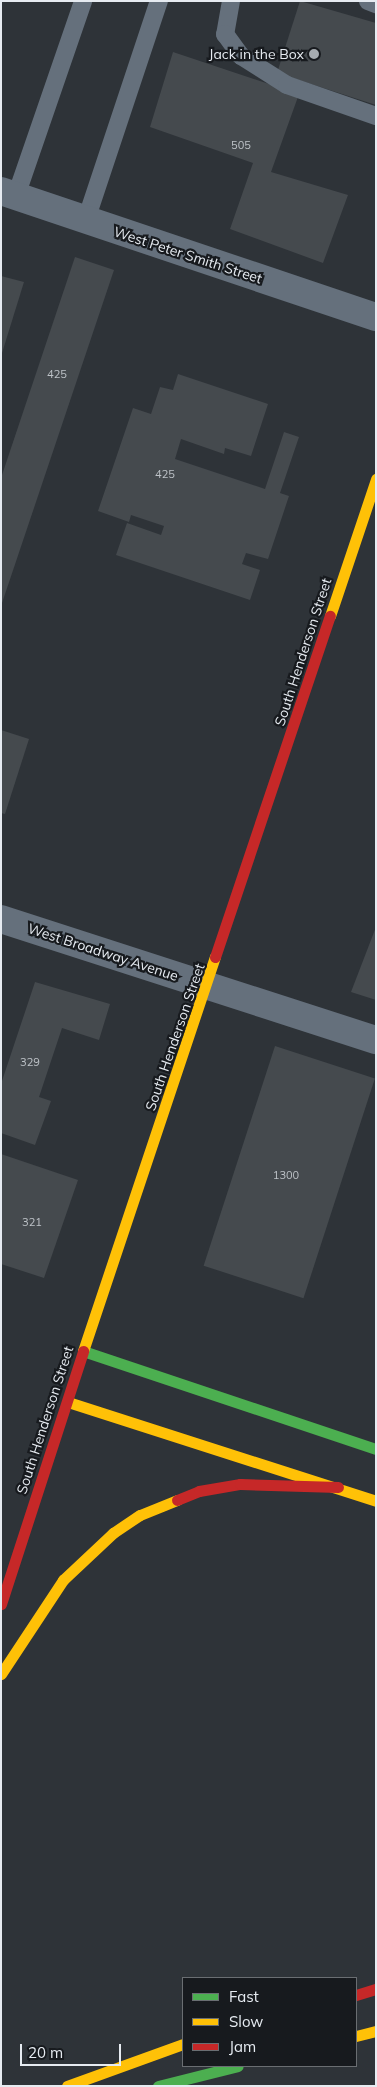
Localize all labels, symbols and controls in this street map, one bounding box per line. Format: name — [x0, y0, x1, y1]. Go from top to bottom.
place label: Jack in the Box — [209, 46, 304, 62]
marker: Jack in the Box — [308, 48, 320, 60]
house number: 505 — [231, 138, 251, 152]
street label: West Peter Smith Street — [112, 223, 264, 287]
house number: 425 — [47, 367, 67, 381]
house number: 425 — [155, 467, 175, 481]
street label: South Henderson Street — [271, 576, 335, 728]
street label: West Broadway Avenue — [26, 920, 180, 984]
street label: South Henderson Street — [142, 961, 208, 1113]
house number: 329 — [20, 1055, 40, 1069]
house number: 1300 — [273, 1168, 299, 1182]
house number: 321 — [22, 1215, 42, 1229]
street label: South Henderson Street — [13, 1344, 77, 1496]
legend — [182, 1977, 357, 2067]
text: Fast — [229, 1987, 259, 2006]
text: Slow — [229, 2012, 263, 2031]
scale bar — [22, 2034, 124, 2066]
text: Jam — [229, 2037, 256, 2056]
text: 20 m — [28, 2043, 63, 2062]

